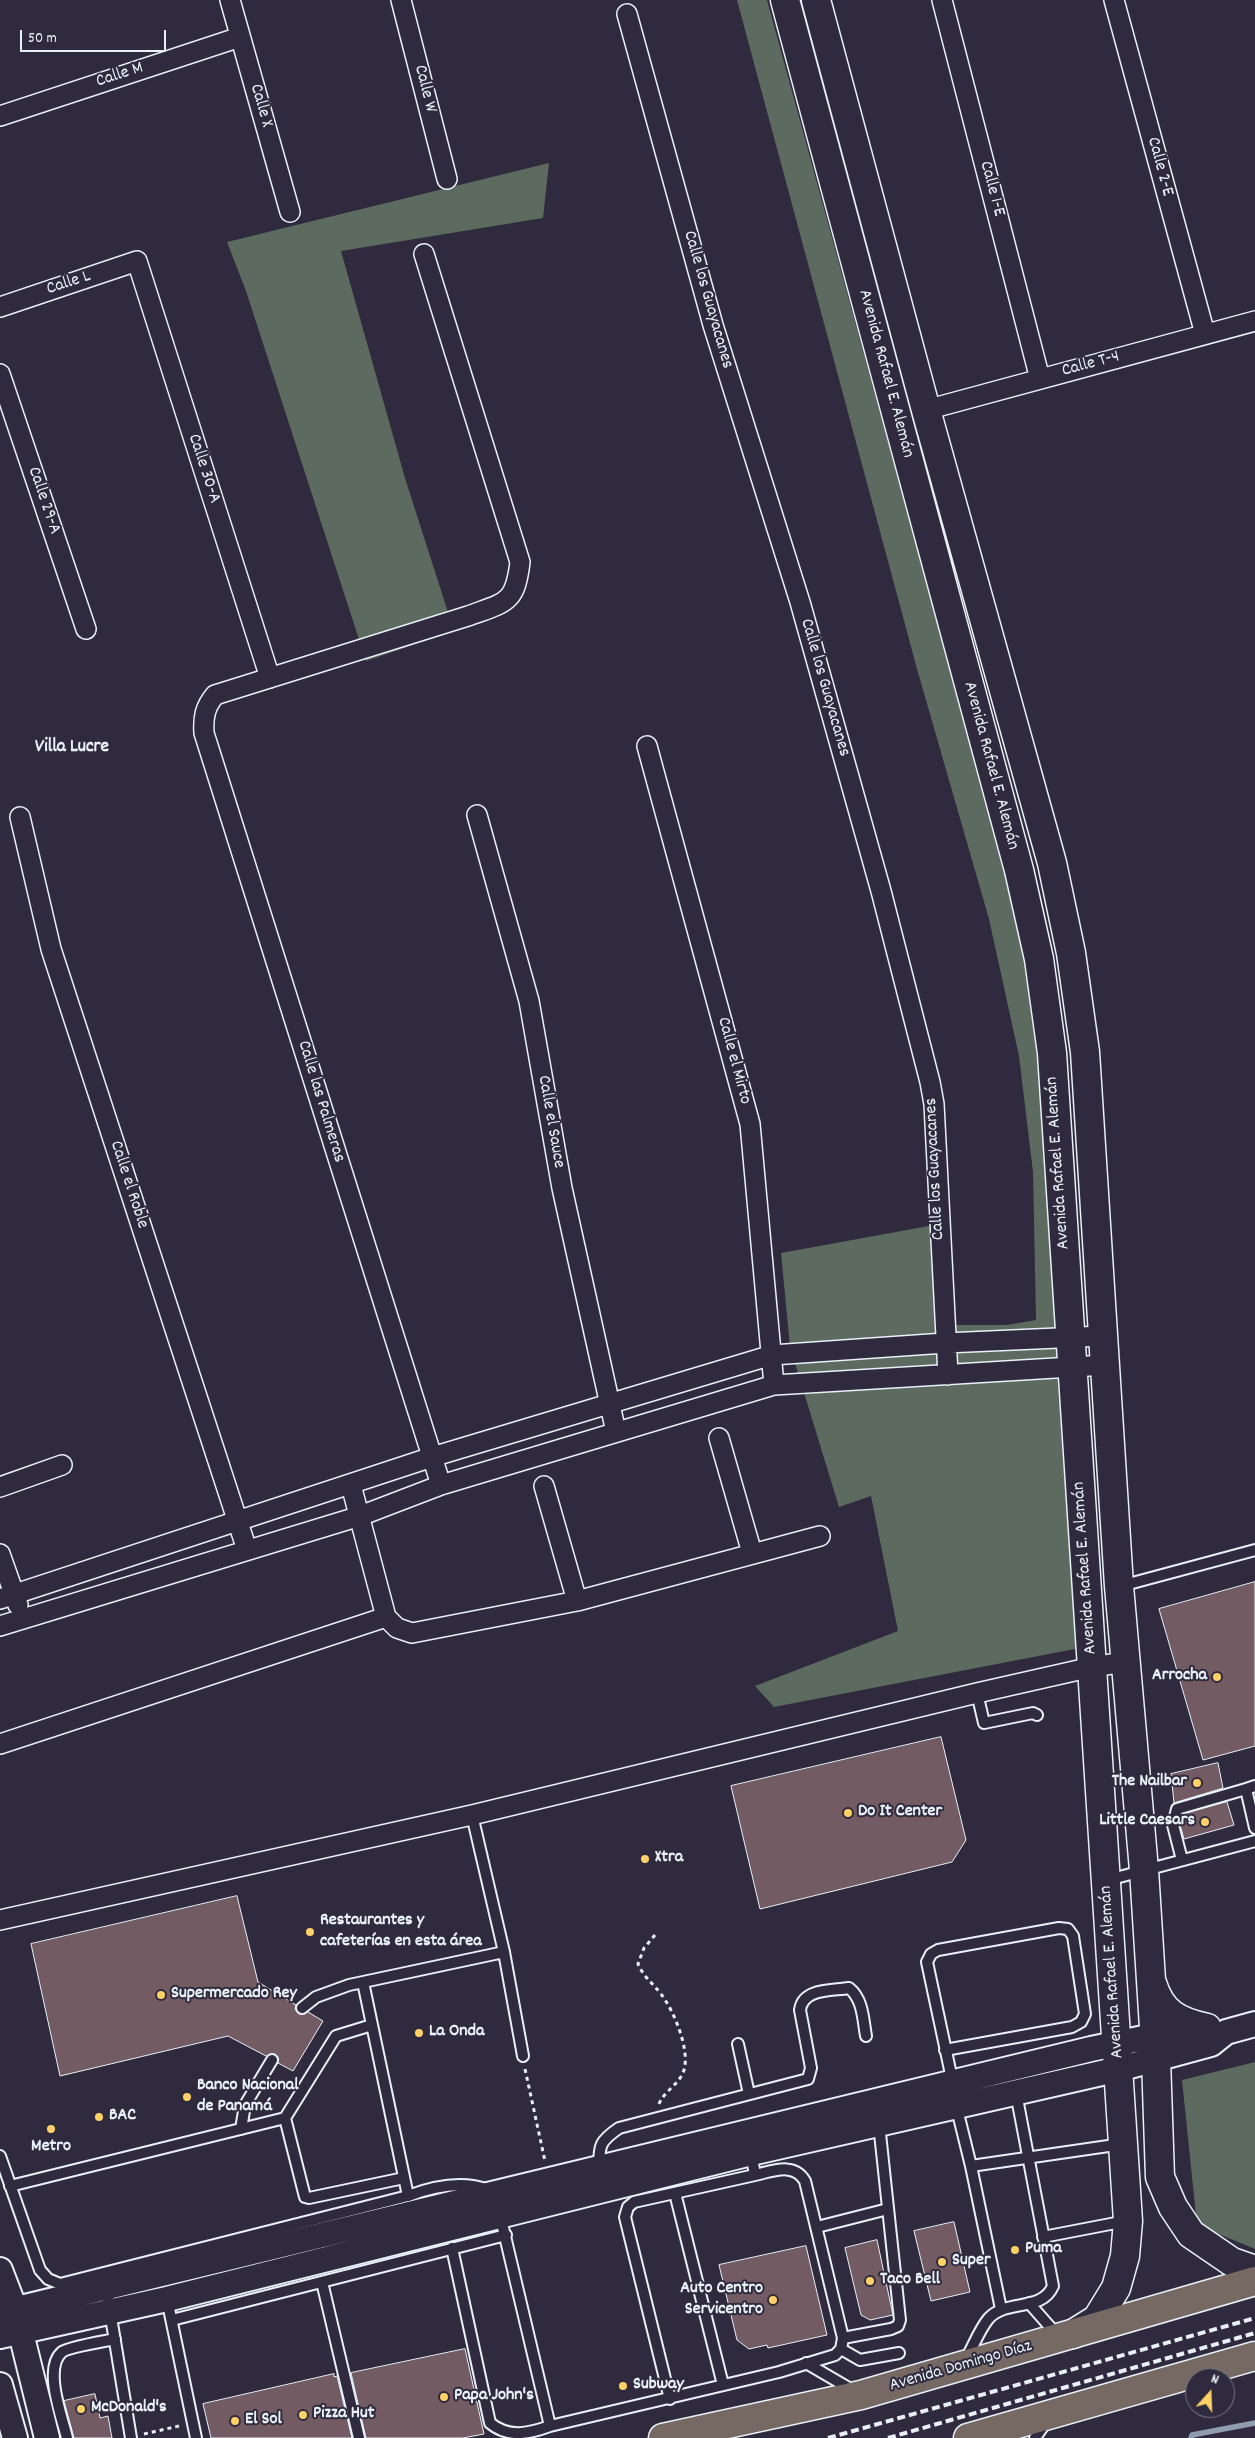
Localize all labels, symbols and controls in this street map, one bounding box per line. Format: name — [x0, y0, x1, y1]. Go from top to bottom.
scale bar — [22, 20, 169, 52]
text: 50 m — [28, 28, 57, 50]
street label: Calle M — [94, 58, 146, 94]
street label: Calle W — [408, 63, 440, 115]
street label: Calle X — [244, 82, 276, 130]
street label: Calle 2-E — [1141, 135, 1177, 199]
street label: Calle 1-E — [973, 159, 1009, 219]
street label: Calle los Guayacanes — [677, 229, 737, 371]
street label: Calle L — [44, 267, 94, 301]
street label: Avenida Rafael E. Alemán — [852, 288, 918, 460]
street label: Calle T-4 — [1060, 347, 1122, 383]
street label: Calle 30-A — [182, 432, 224, 506]
street label: Calle 29-A — [21, 464, 65, 538]
street label: Calle los Guayacanes — [794, 617, 854, 759]
street label: Avenida Rafael E. Alemán — [957, 680, 1023, 852]
district label: Villa Lucre — [35, 737, 109, 759]
street label: Calle el Mirto — [711, 1015, 755, 1107]
street label: Calle las Palmeras — [291, 1038, 349, 1166]
street label: Calle el Sauce — [531, 1074, 569, 1170]
street label: Avenida Rafael E. Alemán — [1042, 1076, 1076, 1250]
street label: Calle los Guayacanes — [921, 1097, 951, 1241]
street label: Calle el Roble — [104, 1138, 152, 1232]
street label: Avenida Rafael E. Alemán — [1069, 1481, 1103, 1655]
place label: Arrocha — [1152, 1666, 1207, 1688]
marker: Arrocha — [1211, 1671, 1223, 1683]
place label: The Nailbar — [1112, 1772, 1187, 1794]
marker: The Nailbar — [1191, 1777, 1203, 1789]
place label: Do It Center — [858, 1802, 942, 1824]
marker: Do It Center — [842, 1807, 854, 1819]
place label: Little Caesars — [1099, 1811, 1195, 1833]
marker: Little Caesars — [1199, 1816, 1211, 1828]
place label: Xtra — [655, 1848, 683, 1870]
marker: Xtra — [639, 1853, 651, 1865]
street label: Avenida Rafael E. Alemán — [1096, 1885, 1130, 2059]
place label: Restaurantes y cafeterías en esta área — [320, 1911, 482, 1954]
marker: Restaurantes y cafeterías en esta área — [304, 1926, 316, 1938]
place label: Supermercado Rey — [171, 1984, 297, 2006]
marker: Supermercado Rey — [155, 1989, 167, 2001]
place label: La Onda — [429, 2022, 484, 2044]
marker: La Onda — [413, 2027, 425, 2039]
place label: Banco Nacional de Panamá — [197, 2076, 299, 2118]
marker: Banco Nacional de Panamá — [181, 2091, 193, 2103]
place label: BAC — [109, 2106, 136, 2128]
marker: BAC — [93, 2111, 105, 2123]
marker: Metro — [45, 2123, 57, 2135]
place label: Metro — [31, 2137, 71, 2159]
place label: Puma — [1025, 2239, 1062, 2261]
marker: Puma — [1009, 2244, 1021, 2256]
place label: Super — [952, 2251, 991, 2273]
marker: Super — [936, 2256, 948, 2268]
place label: Taco Bell — [880, 2270, 940, 2292]
marker: Taco Bell — [864, 2275, 876, 2287]
place label: Auto Centro Servicentro — [680, 2279, 763, 2322]
marker: Auto Centro Servicentro — [767, 2294, 779, 2306]
street label: Avenida Domingo Díaz — [887, 2336, 1035, 2398]
north arrow — [1185, 2368, 1235, 2418]
text: N — [1208, 2369, 1221, 2390]
place label: Subway — [633, 2375, 684, 2397]
marker: Subway — [617, 2380, 629, 2392]
place label: Papa John's — [454, 2386, 534, 2408]
marker: Papa John's — [438, 2391, 450, 2403]
place label: McDonald's — [91, 2398, 167, 2420]
marker: McDonald's — [75, 2403, 87, 2415]
place label: Pizza Hut — [313, 2404, 374, 2426]
marker: Pizza Hut — [297, 2409, 309, 2421]
place label: El Sol — [245, 2410, 282, 2432]
marker: El Sol — [229, 2415, 241, 2427]

